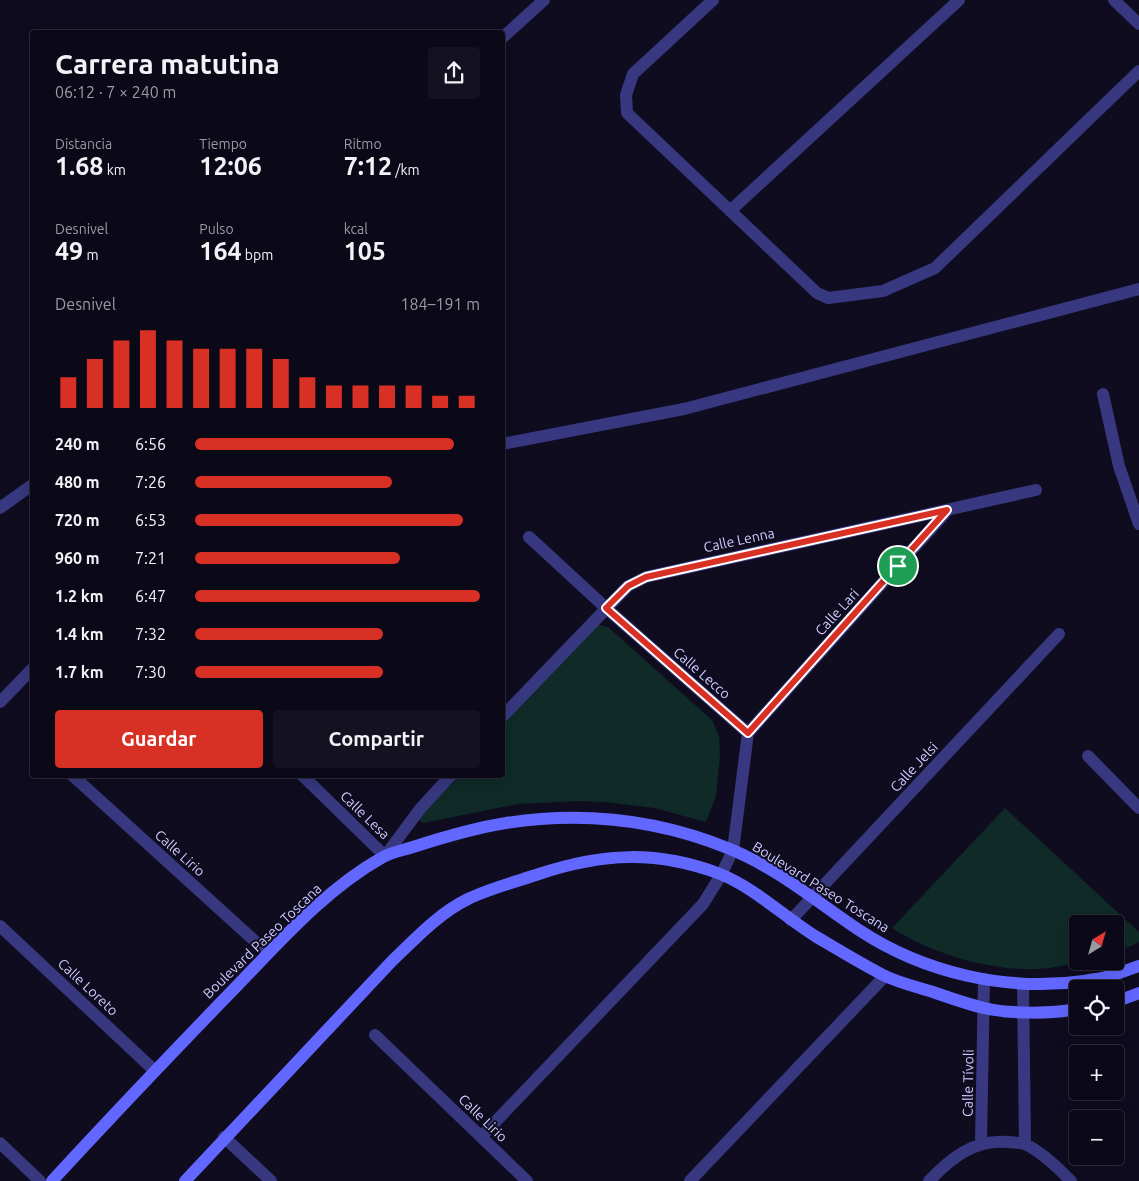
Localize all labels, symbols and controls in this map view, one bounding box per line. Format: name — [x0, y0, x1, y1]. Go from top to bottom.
button: share — [428, 47, 480, 99]
text: Carrera matutina — [55, 48, 280, 79]
text: 06:12 · 7 × 240 m — [55, 83, 176, 101]
text: Distancia — [55, 136, 112, 152]
text: Tiempo — [199, 136, 247, 152]
text: Ritmo — [344, 136, 382, 152]
text: 1.68 — [55, 152, 103, 180]
text: 12:06 — [199, 152, 262, 180]
text: 7:12 — [344, 152, 392, 180]
text: km — [103, 162, 126, 178]
text: /km — [392, 162, 420, 178]
text: Desnivel — [55, 221, 108, 237]
text: Pulso — [199, 221, 234, 237]
text: kcal — [344, 221, 368, 237]
text: 49 — [55, 237, 83, 265]
text: 164 — [199, 237, 242, 265]
text: 105 — [344, 237, 386, 265]
text: m — [83, 247, 99, 263]
text: bpm — [242, 247, 273, 263]
text: Desnivel — [55, 295, 116, 313]
text: 184–191 m — [400, 295, 480, 313]
text: 240 m — [55, 435, 100, 453]
text: 6:56 — [135, 435, 166, 453]
text: 480 m — [55, 473, 100, 491]
text: 7:26 — [135, 473, 166, 491]
text: 720 m — [55, 511, 100, 529]
text: 6:53 — [135, 511, 166, 529]
street label: Calle Lenna — [702, 525, 776, 555]
pin — [877, 545, 919, 587]
text: 960 m — [55, 549, 100, 567]
text: 7:21 — [135, 549, 166, 567]
icon: arrive — [884, 552, 912, 580]
street label: Calle Lari — [812, 585, 862, 639]
text: 1.2 km — [55, 587, 104, 605]
text: 6:47 — [135, 587, 166, 605]
text: 1.4 km — [55, 625, 104, 643]
text: 7:32 — [135, 625, 166, 643]
street label: Calle Lecco — [670, 644, 734, 702]
text: 1.7 km — [55, 663, 104, 681]
text: 7:30 — [135, 663, 166, 681]
button: Guardar — [55, 710, 263, 768]
button: Compartir — [273, 710, 480, 768]
street label: Calle Jelsi — [887, 739, 941, 795]
street label: Calle Lesa — [337, 788, 393, 842]
street label: Calle Lirio — [152, 826, 208, 880]
street label: Boulevard Paseo Toscana — [750, 838, 892, 936]
street label: Boulevard Paseo Toscana — [200, 880, 324, 1002]
north arrow — [1069, 915, 1124, 970]
map controls — [1069, 915, 1124, 1165]
street label: Calle Loreto — [55, 955, 121, 1019]
button: locate — [1069, 980, 1124, 1035]
button: + — [1069, 1045, 1124, 1100]
street label: Calle Tívoli — [959, 1049, 977, 1117]
street label: Calle Lirio — [455, 1091, 511, 1145]
button: − — [1069, 1110, 1124, 1165]

